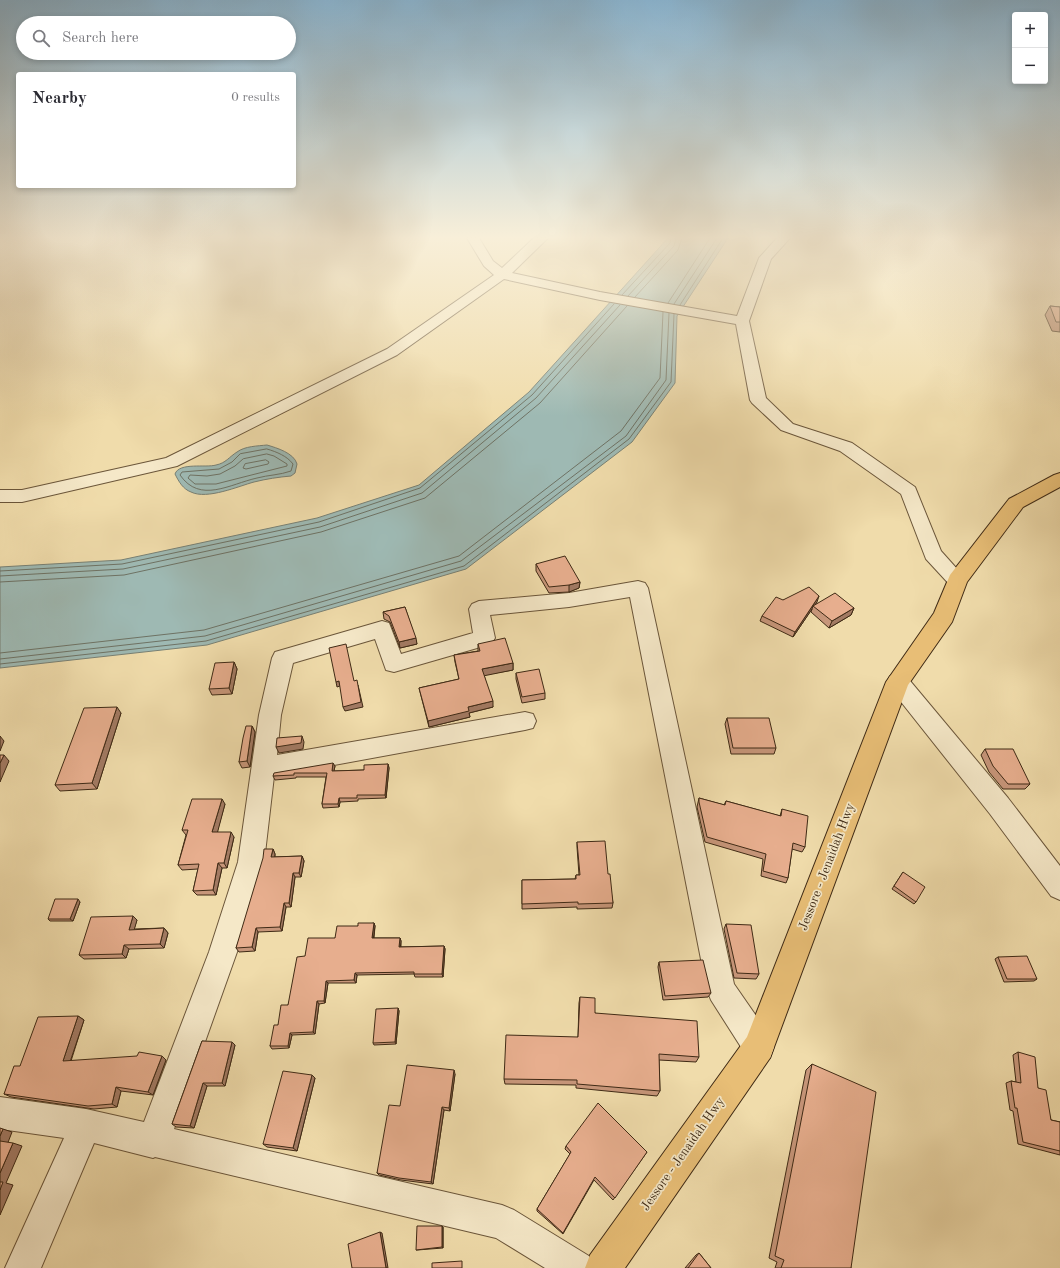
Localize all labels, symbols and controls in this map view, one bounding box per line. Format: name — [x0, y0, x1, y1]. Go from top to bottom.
map controls — [1012, 12, 1048, 84]
button: + — [1012, 12, 1048, 48]
search box — [16, 16, 296, 60]
icon: search — [30, 27, 52, 49]
text: Search here — [62, 31, 139, 46]
button: − — [1012, 48, 1048, 84]
text: Nearby — [32, 90, 87, 107]
text: 0 results — [231, 91, 280, 104]
street label: Jessore - Jenaidah Hwy — [797, 801, 857, 932]
street label: Jessore - Jenaidah Hwy — [639, 1095, 727, 1213]

